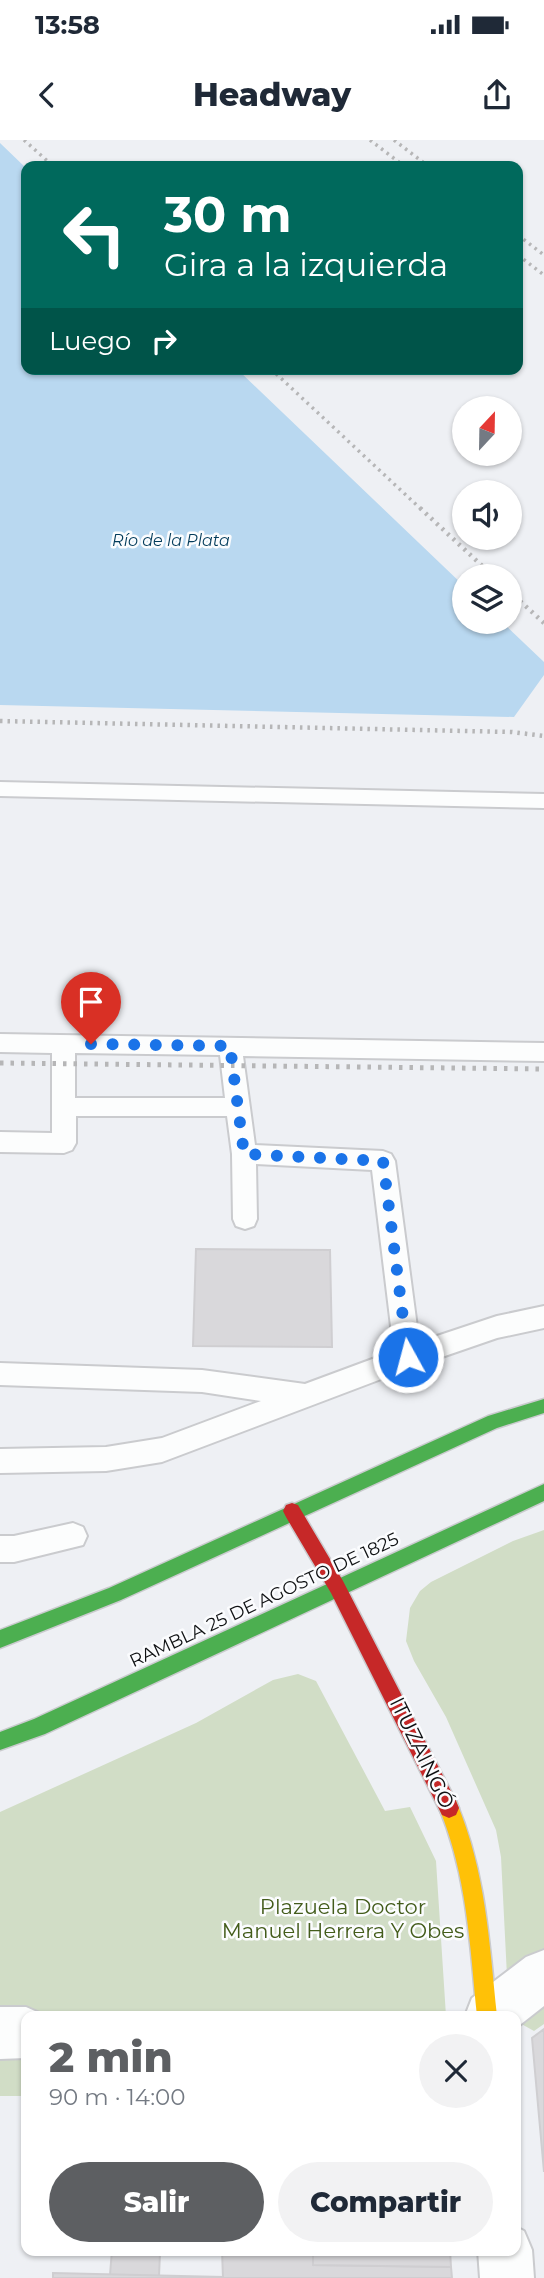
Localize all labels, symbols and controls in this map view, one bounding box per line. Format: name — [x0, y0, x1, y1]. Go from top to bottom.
text: 13:58 — [35, 9, 100, 41]
text: Headway — [193, 75, 351, 114]
icon: back — [28, 76, 66, 114]
icon: share — [478, 76, 516, 114]
text: 30 m — [164, 185, 292, 244]
icon: left — [49, 189, 140, 280]
text: Gira a la izquierda — [164, 245, 448, 284]
icon: right — [145, 322, 183, 360]
text: Luego — [49, 325, 131, 357]
north arrow — [452, 396, 522, 466]
map controls — [452, 396, 522, 634]
button: sound — [452, 480, 522, 550]
water label: Río de la Plata — [112, 531, 230, 550]
button: layers — [452, 564, 522, 634]
pin — [61, 972, 121, 1044]
icon: arrive — [72, 983, 110, 1021]
position arrow — [371, 1320, 445, 1394]
street label: RAMBLA 25 DE AGOSTO DE 1825 — [126, 1528, 402, 1672]
street label: ITUZAINGÓ — [385, 1693, 460, 1813]
park label: Plazuela Doctor Manuel Herrera Y Obes — [222, 1894, 464, 1943]
text: 2 min — [49, 2031, 173, 2083]
button: close — [419, 2034, 493, 2108]
text: 90 m · 14:00 — [49, 2083, 186, 2111]
button: Salir — [49, 2162, 264, 2242]
button: Compartir — [278, 2162, 493, 2242]

